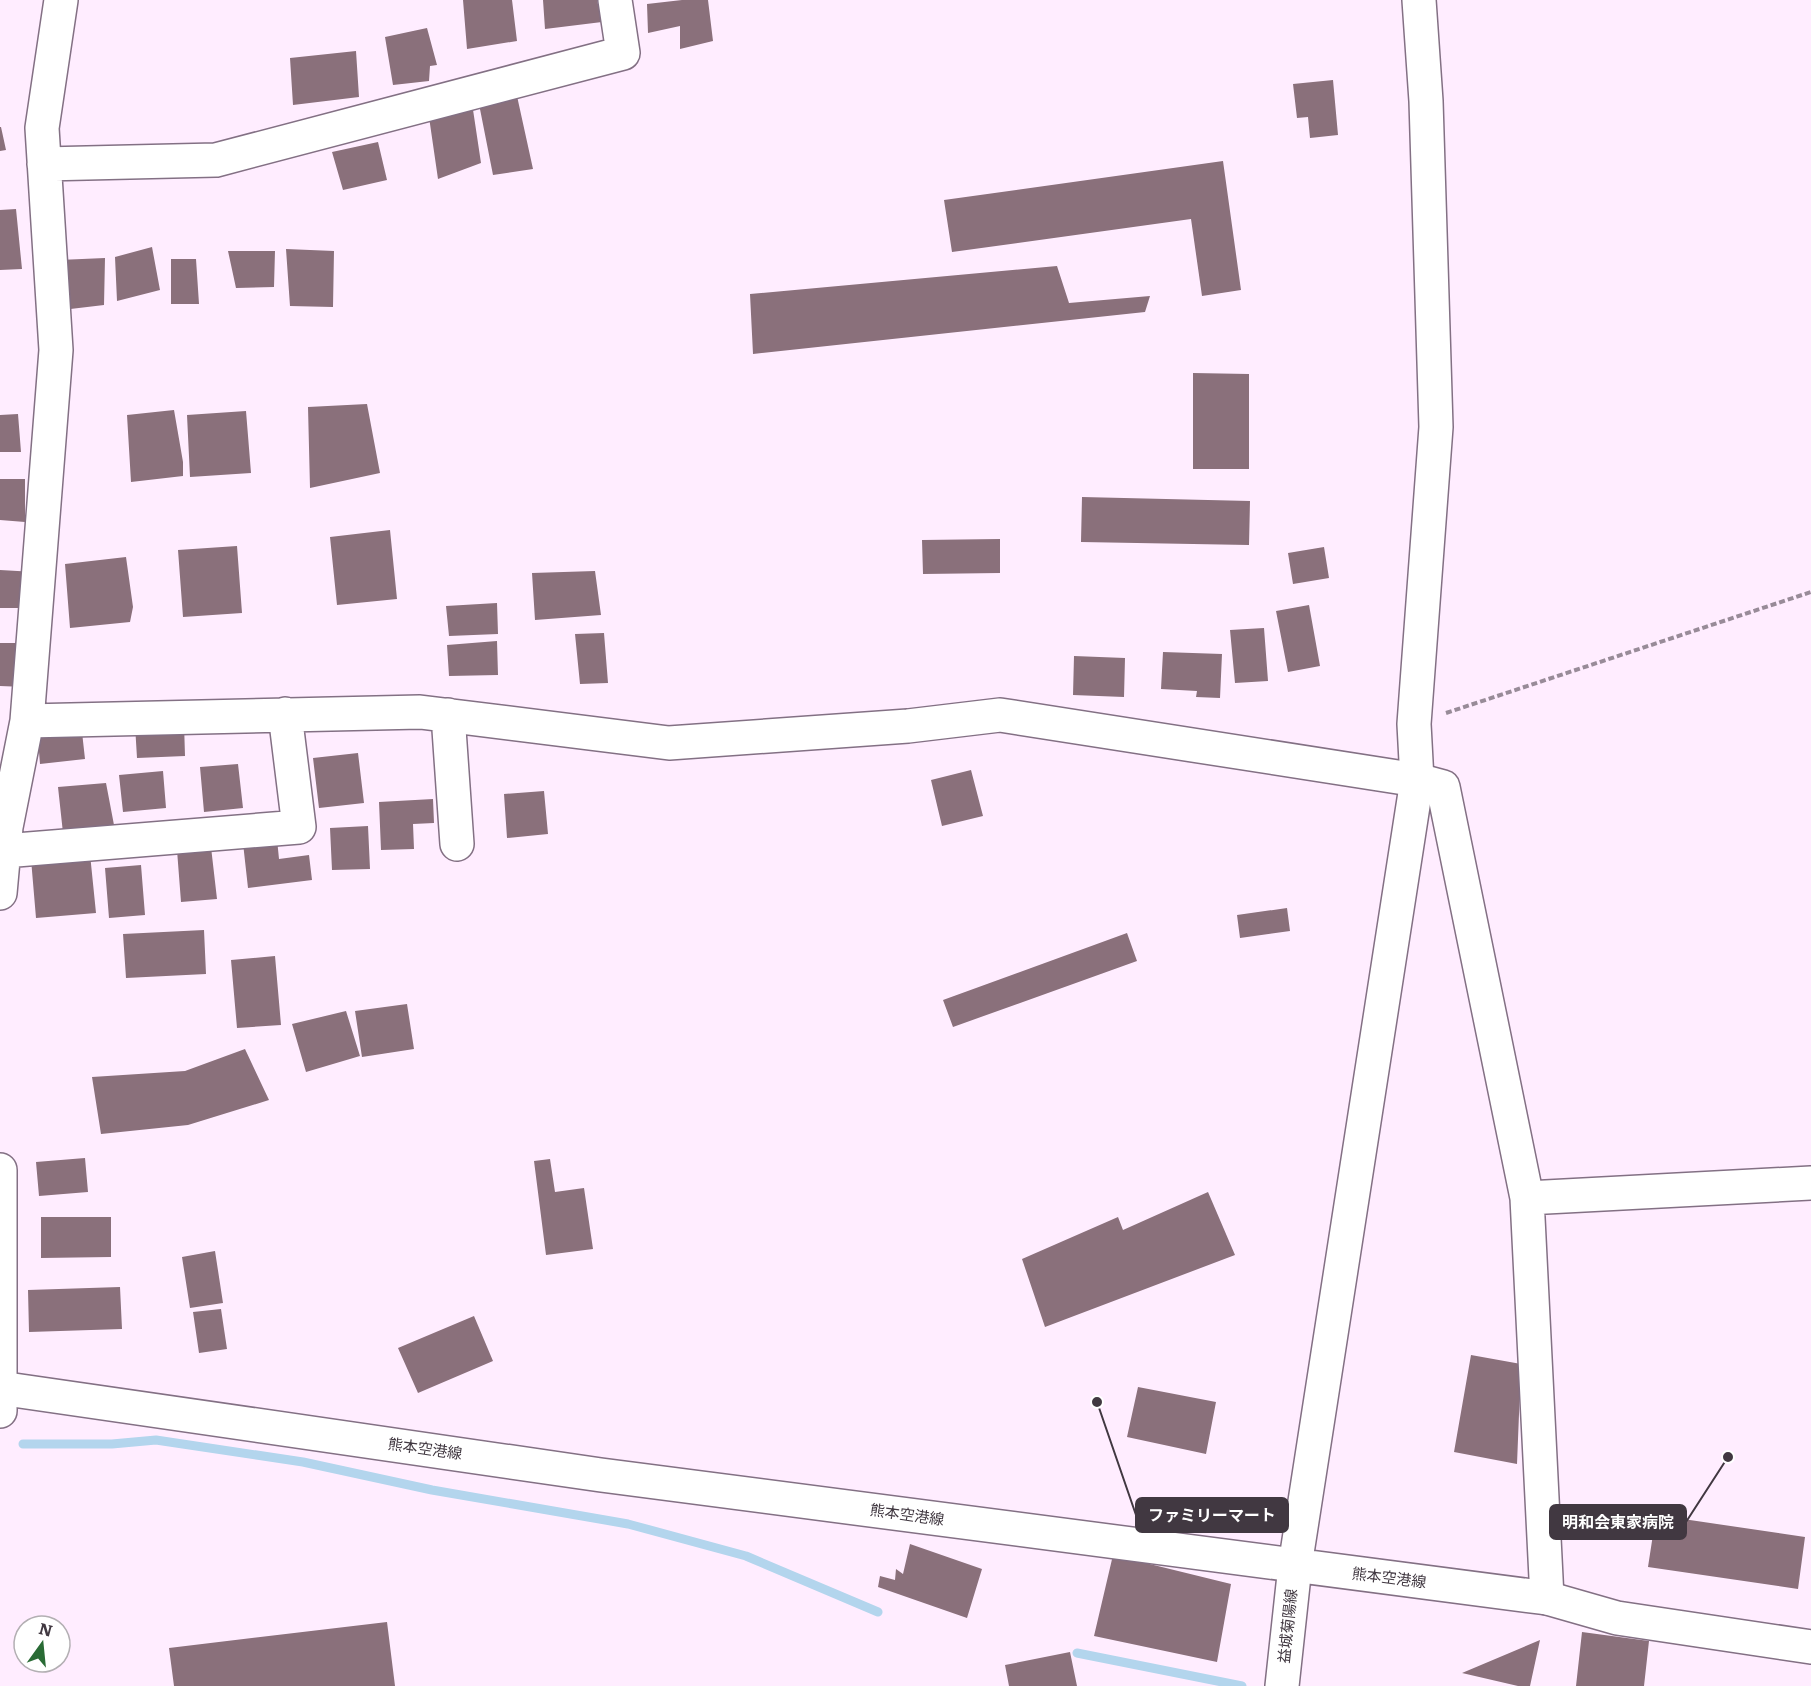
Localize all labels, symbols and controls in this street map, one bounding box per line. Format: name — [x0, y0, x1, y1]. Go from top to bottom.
street label: 熊本空港線 — [386, 1431, 464, 1464]
street label: 熊本空港線 — [868, 1497, 946, 1530]
callout: ファミリーマート — [1136, 1498, 1288, 1532]
text: ファミリーマート — [1148, 1502, 1276, 1526]
callout: 明和会東家病院 — [1550, 1505, 1686, 1539]
text: 明和会東家病院 — [1562, 1509, 1674, 1533]
street label: 熊本空港線 — [1351, 1561, 1428, 1592]
street label: 益城菊陽線 — [1271, 1587, 1302, 1664]
north arrow — [12, 1614, 72, 1674]
text: N — [37, 1615, 56, 1642]

